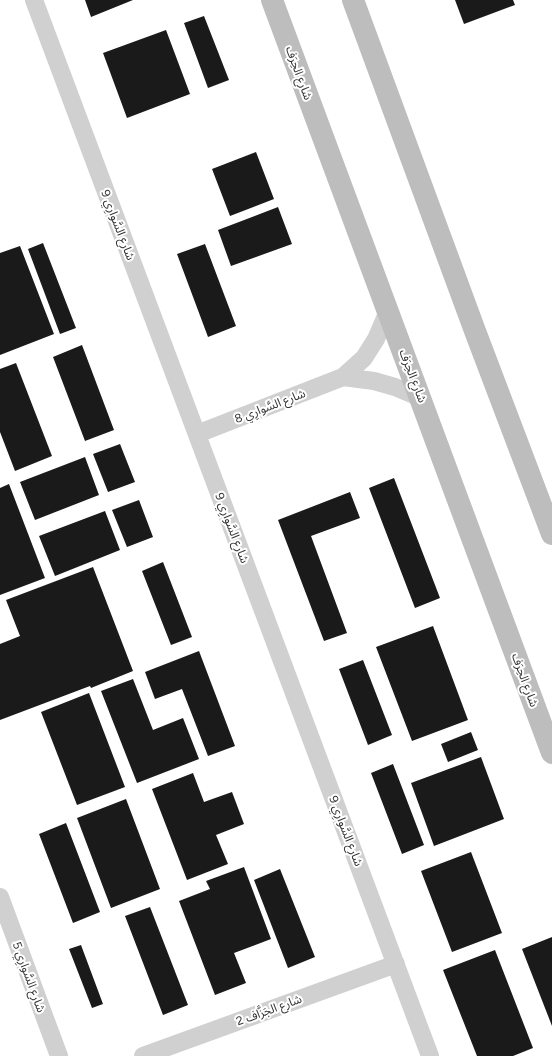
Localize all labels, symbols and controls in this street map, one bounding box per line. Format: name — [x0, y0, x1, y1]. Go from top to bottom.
street label: شارع الحِرَف — [281, 44, 315, 102]
street label: شارع السَّوارِي 9 — [96, 188, 138, 263]
street label: شارع الحِرَف — [395, 347, 430, 405]
street label: شارع السَّوارِي 8 — [233, 386, 308, 429]
street label: شارع السَّوارِي 9 — [210, 491, 252, 566]
street label: شارع الحِرَف — [507, 651, 541, 709]
street label: شارع السَّوارِي 9 — [324, 794, 366, 869]
street label: شارع السَّوارِي 5 — [7, 940, 48, 1015]
street label: شارع الجَزَّاف 2 — [234, 990, 304, 1030]

